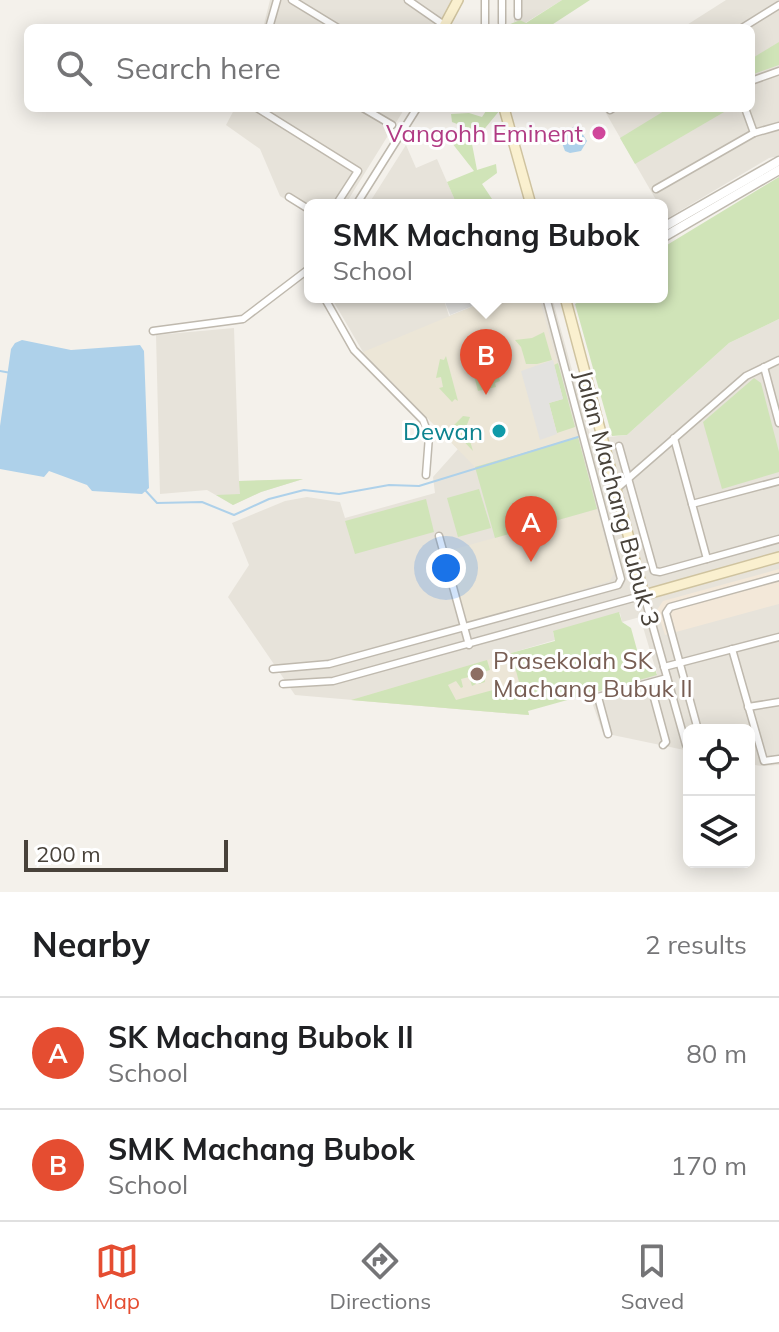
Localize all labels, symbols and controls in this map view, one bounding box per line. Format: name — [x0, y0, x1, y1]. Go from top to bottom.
search box — [24, 24, 755, 112]
icon: search — [52, 46, 96, 90]
text: Search here — [116, 49, 281, 87]
place label: Vangohh Eminent — [386, 118, 583, 148]
marker: Vangohh Eminent — [590, 124, 608, 142]
popup — [304, 199, 668, 303]
text: SMK Machang Bubok — [333, 216, 639, 254]
text: School — [333, 254, 413, 287]
pin: B — [460, 329, 512, 395]
street label: Jalan Machang Bubuk 3 — [569, 366, 667, 630]
place label: Dewan — [403, 416, 483, 446]
marker: Dewan — [490, 422, 508, 440]
pin: A — [505, 496, 557, 562]
your location — [426, 548, 466, 588]
place label: Prasekolah SK Machang Bubuk II — [493, 645, 693, 703]
marker: Prasekolah SK Machang Bubuk II — [468, 665, 486, 683]
map controls — [683, 724, 755, 868]
button: locate — [683, 724, 755, 796]
button: layers — [683, 796, 755, 868]
scale bar — [24, 836, 228, 872]
text: 200 m — [36, 840, 101, 868]
text: Nearby — [32, 923, 150, 966]
text: 2 results — [645, 928, 747, 961]
text: SK Machang Bubok II — [108, 1018, 414, 1056]
text: A — [48, 1037, 68, 1070]
text: 80 m — [686, 1037, 747, 1070]
text: School — [108, 1056, 188, 1089]
text: SMK Machang Bubok — [108, 1130, 415, 1168]
text: B — [49, 1149, 67, 1182]
text: 170 m — [671, 1149, 747, 1182]
text: School — [108, 1168, 188, 1201]
tab: Map — [95, 1239, 140, 1315]
tab: Directions — [330, 1239, 431, 1315]
tab: Saved — [621, 1239, 684, 1315]

